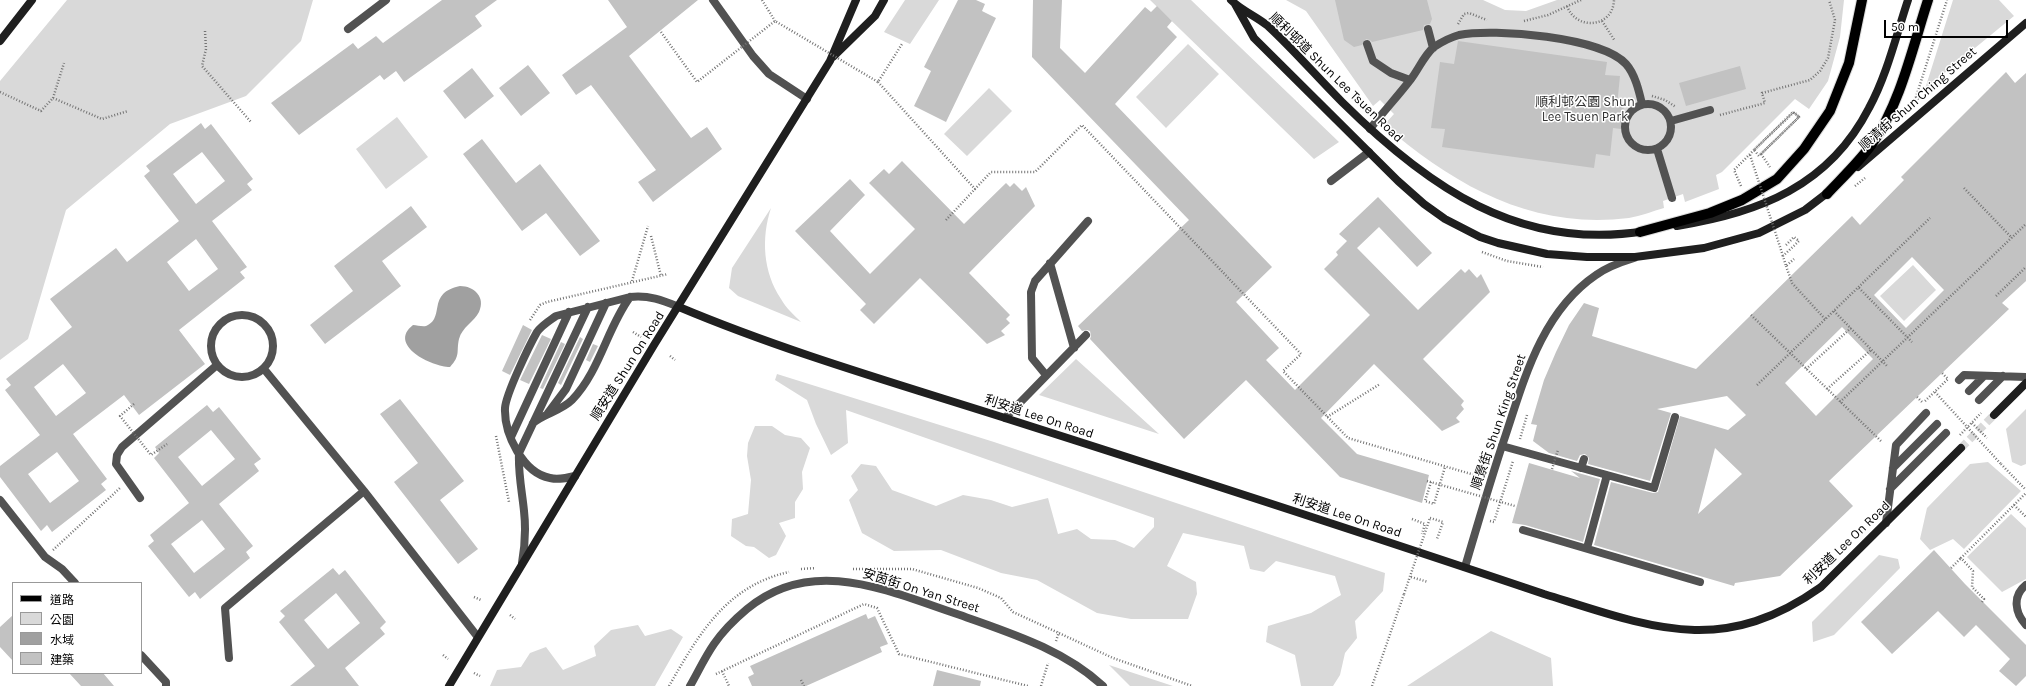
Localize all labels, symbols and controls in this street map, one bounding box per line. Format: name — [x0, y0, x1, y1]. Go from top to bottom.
street label: 順利邨道 Shun Lee Tsuen Road — [1266, 10, 1406, 146]
scale bar — [1886, 12, 2010, 38]
text: 50 m — [1891, 20, 1919, 34]
street label: 順清街 Shun Ching Street — [1856, 44, 1980, 154]
park label: 順利邨公園 Shun Lee Tsuen Park — [1535, 94, 1635, 125]
street label: 順安道 Shun On Road — [588, 309, 668, 423]
street label: 順景街 Shun King Street — [1468, 352, 1530, 492]
street label: 利安道 Lee On Road — [982, 392, 1096, 442]
street label: 利安道 Lee On Road — [1290, 491, 1404, 541]
street label: 利安道 Lee On Road — [1801, 498, 1893, 588]
street label: 安茵街 On Yan Street — [861, 566, 981, 616]
legend — [12, 582, 142, 674]
text: 道路 — [50, 593, 74, 607]
text: 公園 — [50, 613, 74, 627]
text: 水域 — [50, 633, 74, 647]
text: 建築 — [50, 653, 74, 667]

